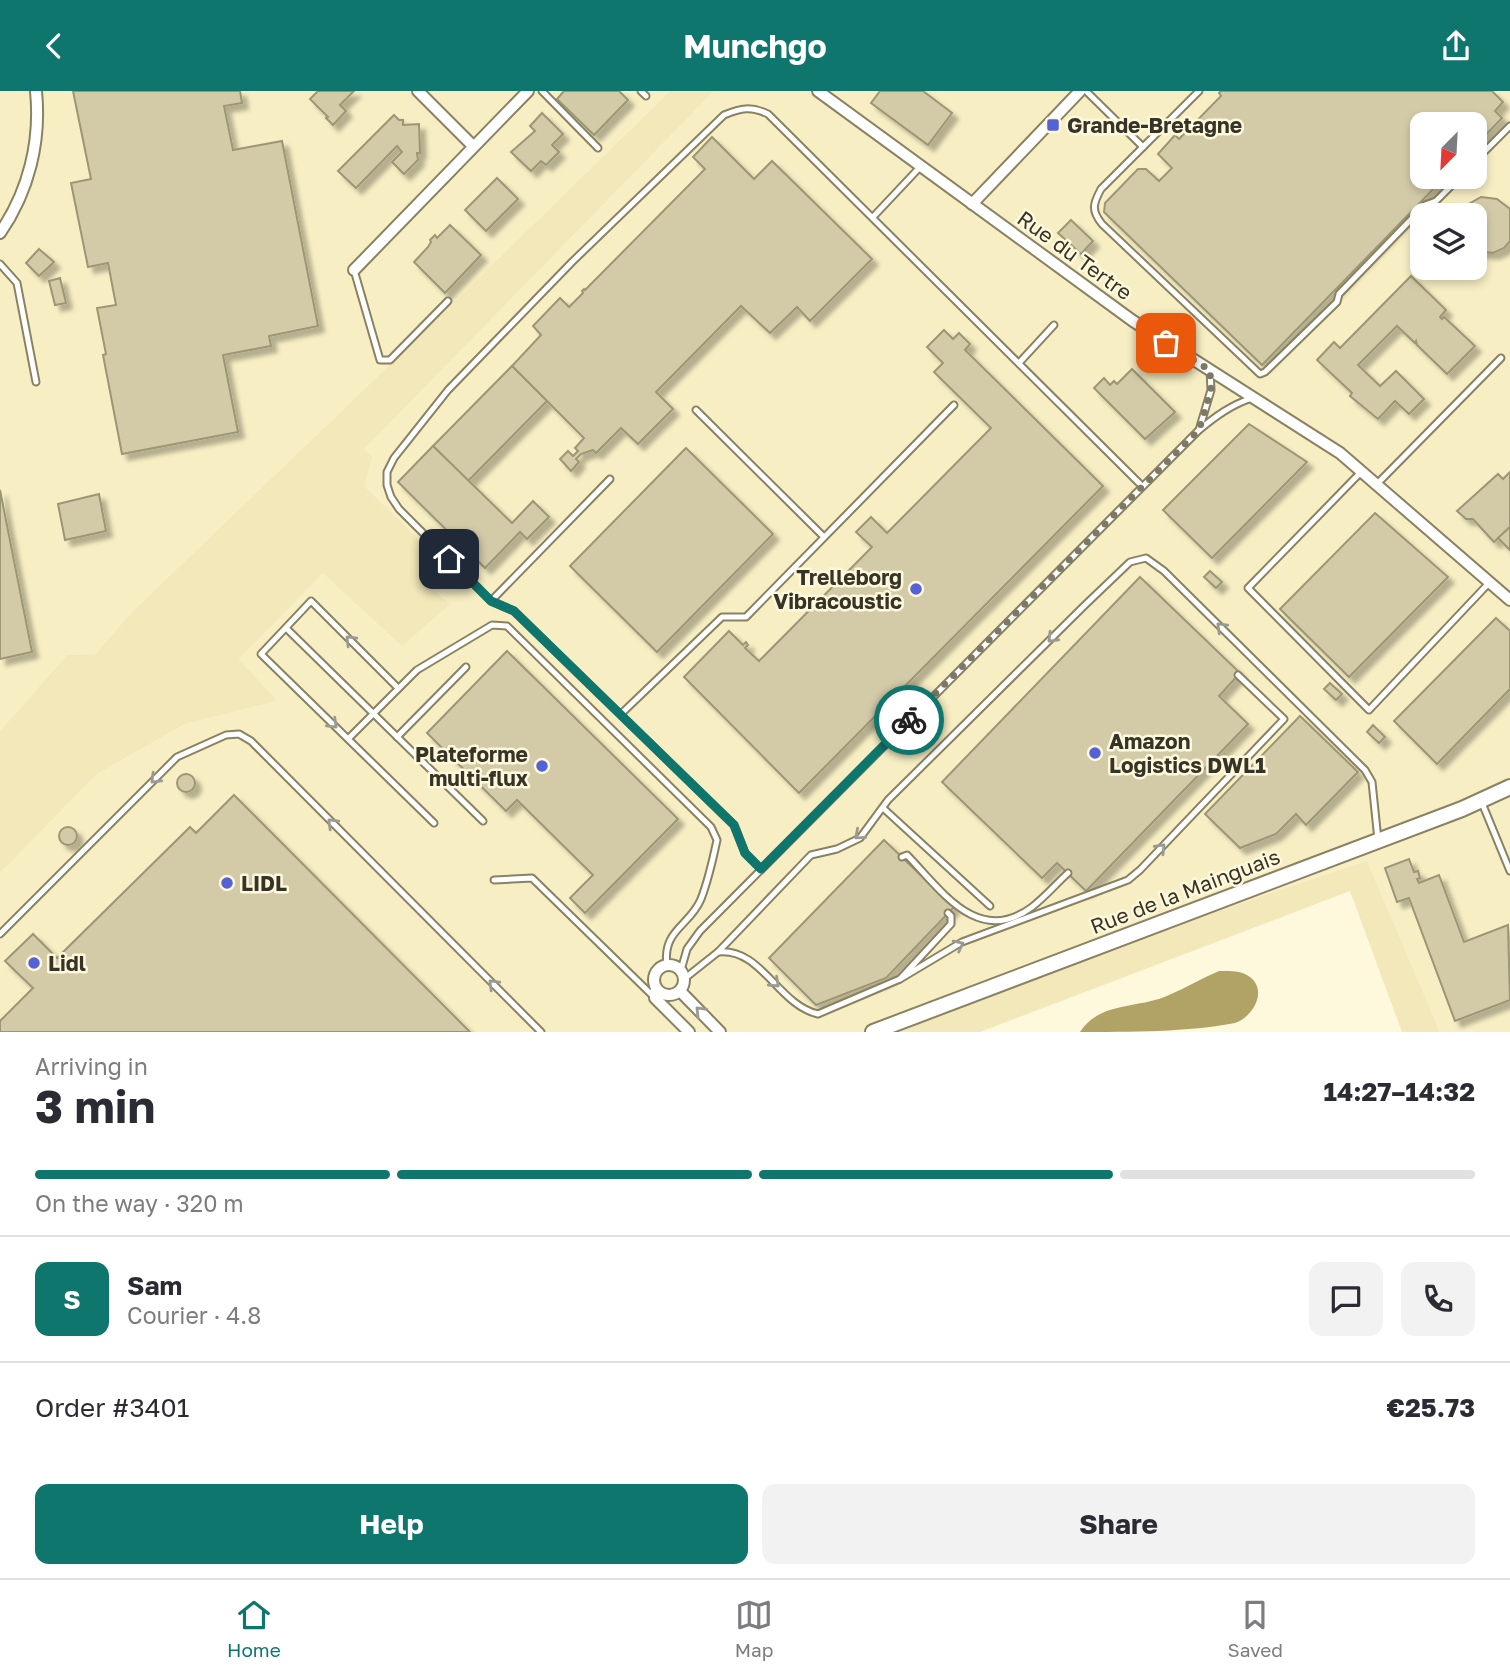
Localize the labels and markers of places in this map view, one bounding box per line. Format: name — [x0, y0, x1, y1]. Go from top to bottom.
place label: Grande-Bretagne — [1067, 112, 1242, 138]
marker: Grande-Bretagne — [1045, 117, 1061, 133]
pin — [1136, 313, 1196, 373]
pin — [419, 529, 479, 589]
place label: Trelleborg Vibracoustic — [773, 564, 902, 614]
marker: Trelleborg Vibracoustic — [908, 581, 924, 597]
place label: Amazon Logistics DWL1 — [1109, 728, 1266, 778]
place label: Plateforme multi-flux — [415, 741, 528, 791]
marker: Amazon Logistics DWL1 — [1087, 745, 1103, 761]
marker: Plateforme multi-flux — [534, 758, 550, 774]
place label: LIDL — [241, 870, 287, 896]
marker: LIDL — [219, 875, 235, 891]
place label: Lidl — [48, 950, 86, 976]
marker: Lidl — [26, 955, 42, 971]

